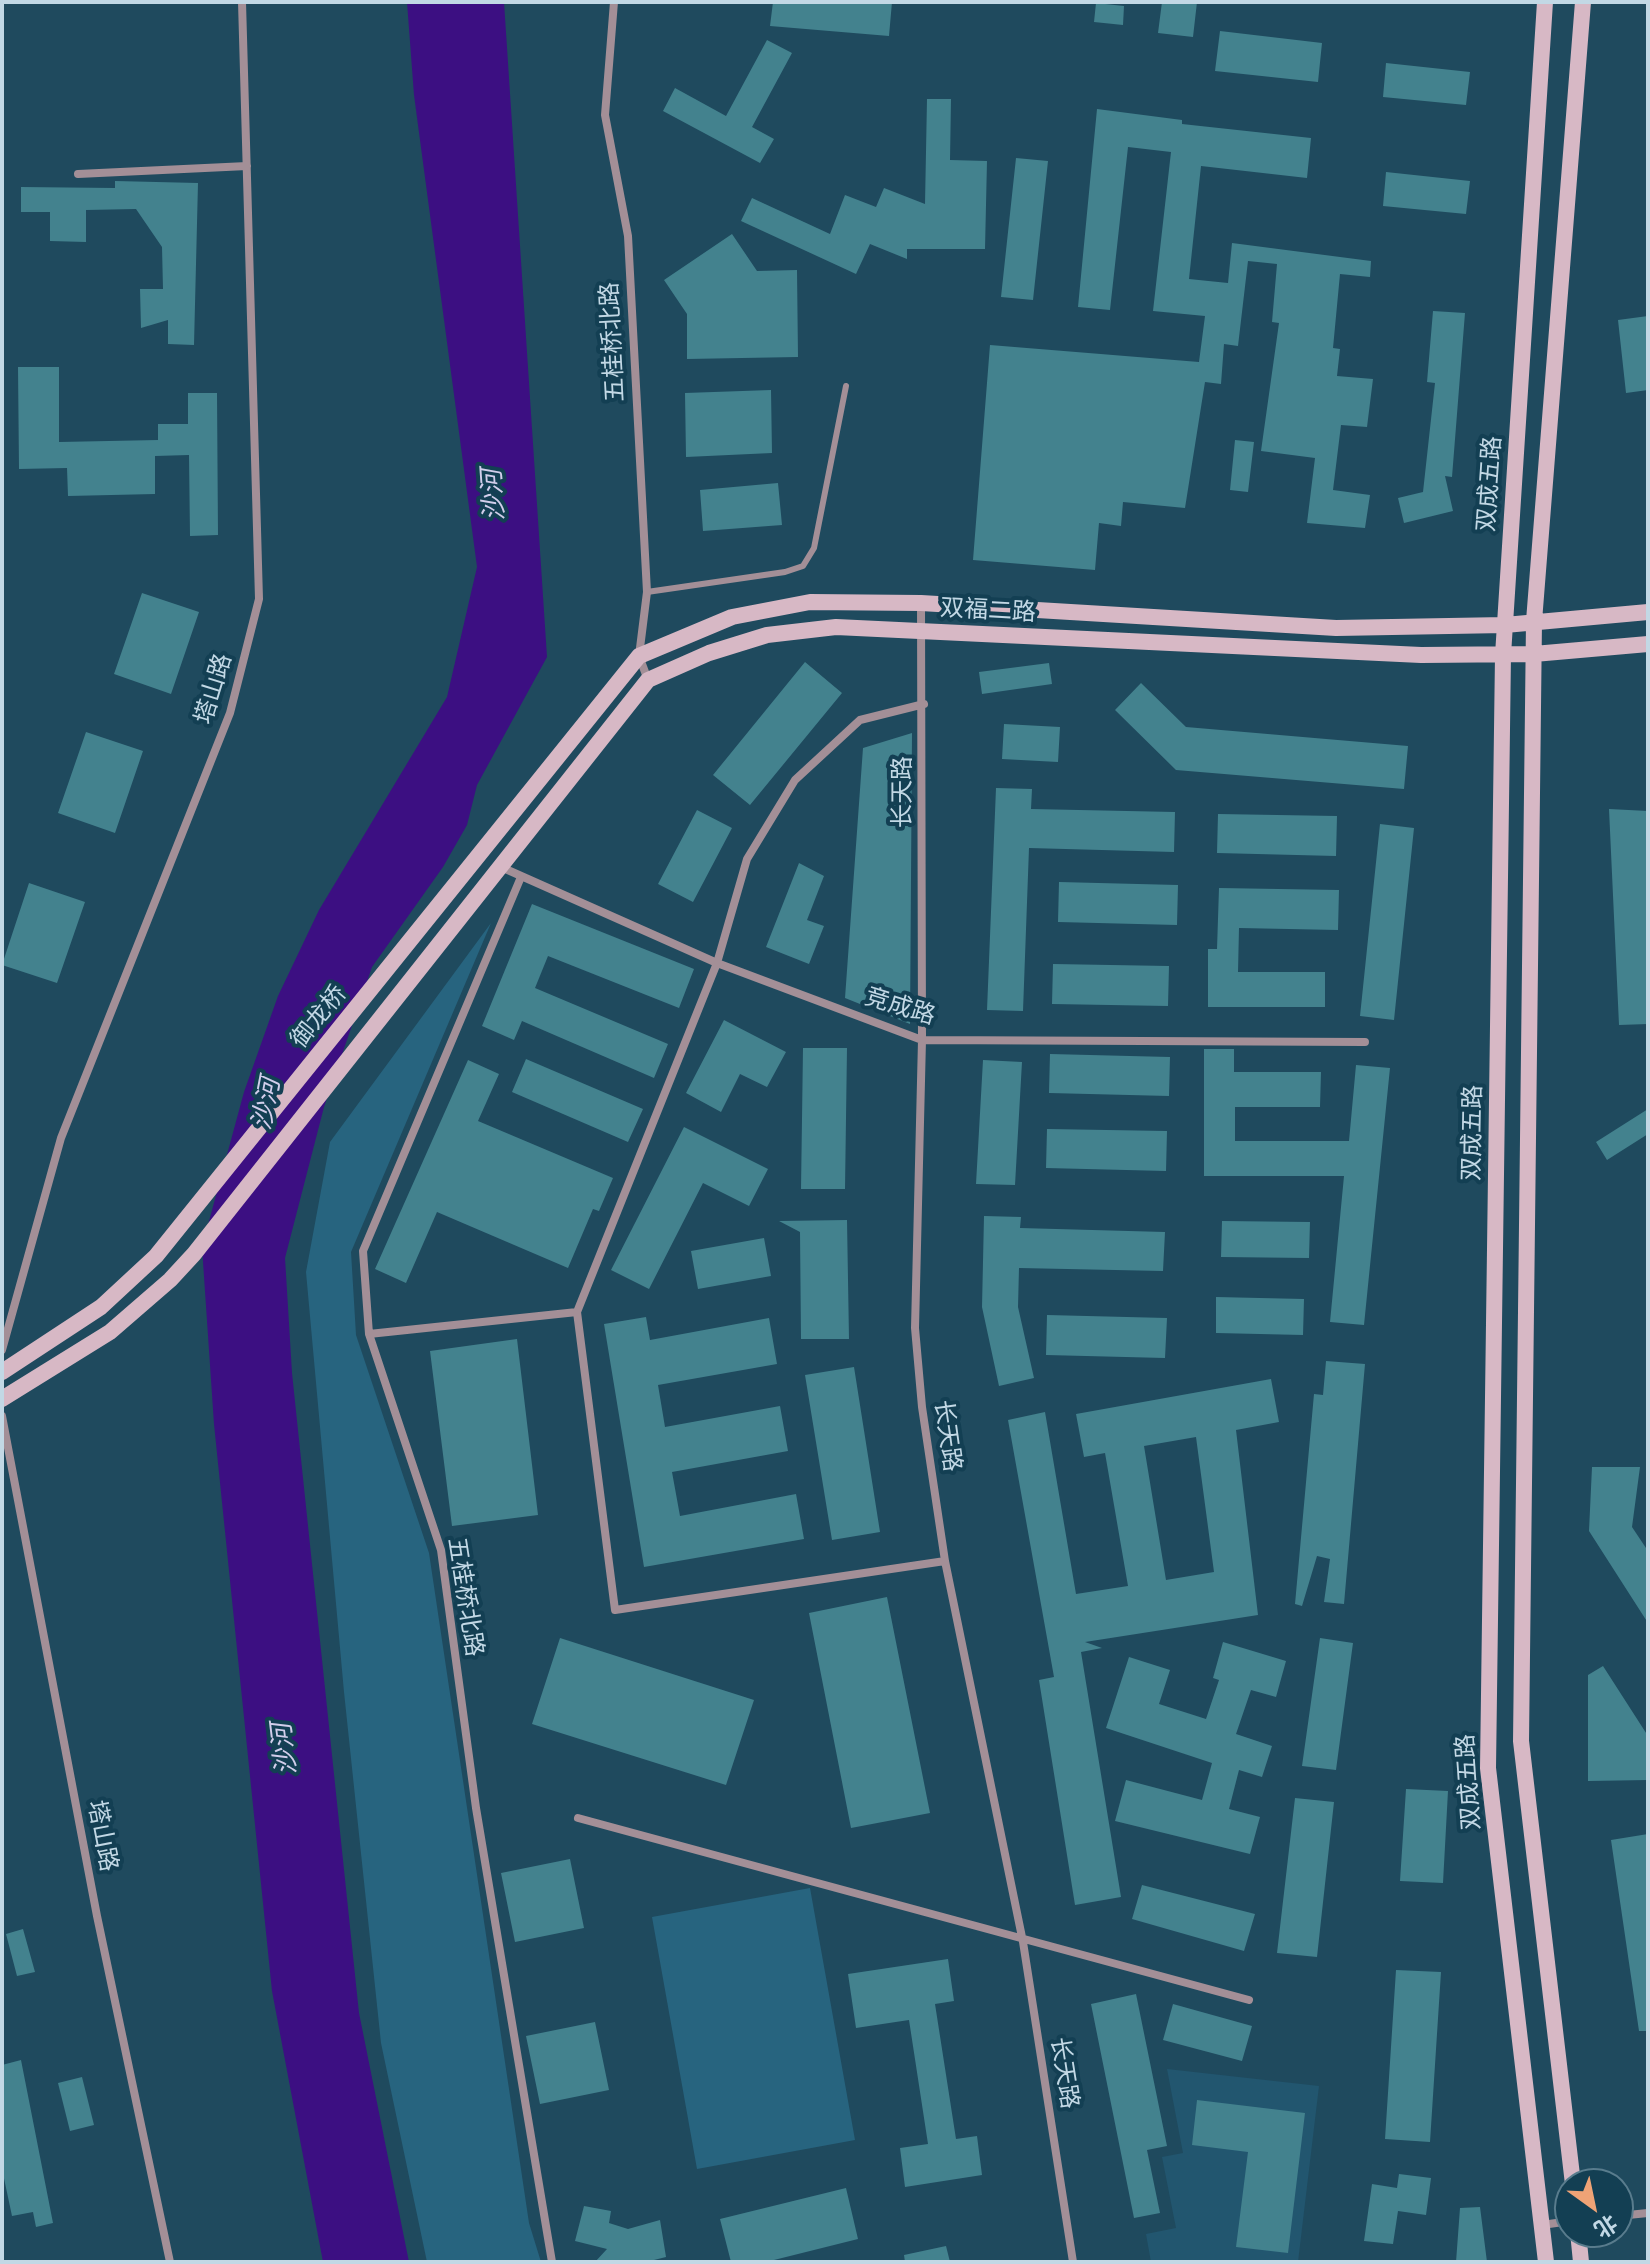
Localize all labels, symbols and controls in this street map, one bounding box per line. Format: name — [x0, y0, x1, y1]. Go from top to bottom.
street label: 五桂桥北路 — [595, 281, 631, 403]
street label: 双成五路 — [1472, 435, 1508, 533]
water label: 沙河 — [477, 468, 511, 522]
street label: 双福二路 — [939, 594, 1037, 628]
street label: 塔山路 — [190, 650, 238, 728]
street label: 长天路 — [889, 756, 917, 828]
street label: 御龙桥 — [285, 980, 353, 1054]
street label: 竞成路 — [861, 983, 939, 1031]
water label: 沙河 — [247, 1076, 287, 1132]
street label: 双成五路 — [1458, 1085, 1488, 1181]
street label: 长天路 — [928, 1398, 966, 1474]
street label: 五桂桥北路 — [441, 1535, 489, 1659]
water label: 沙河 — [266, 1721, 304, 1777]
street label: 双成五路 — [1451, 1733, 1487, 1831]
street label: 塔山路 — [81, 1798, 123, 1874]
street label: 长天路 — [1044, 2035, 1084, 2111]
north arrow — [1554, 2168, 1634, 2248]
text: 北 — [1589, 2209, 1623, 2244]

